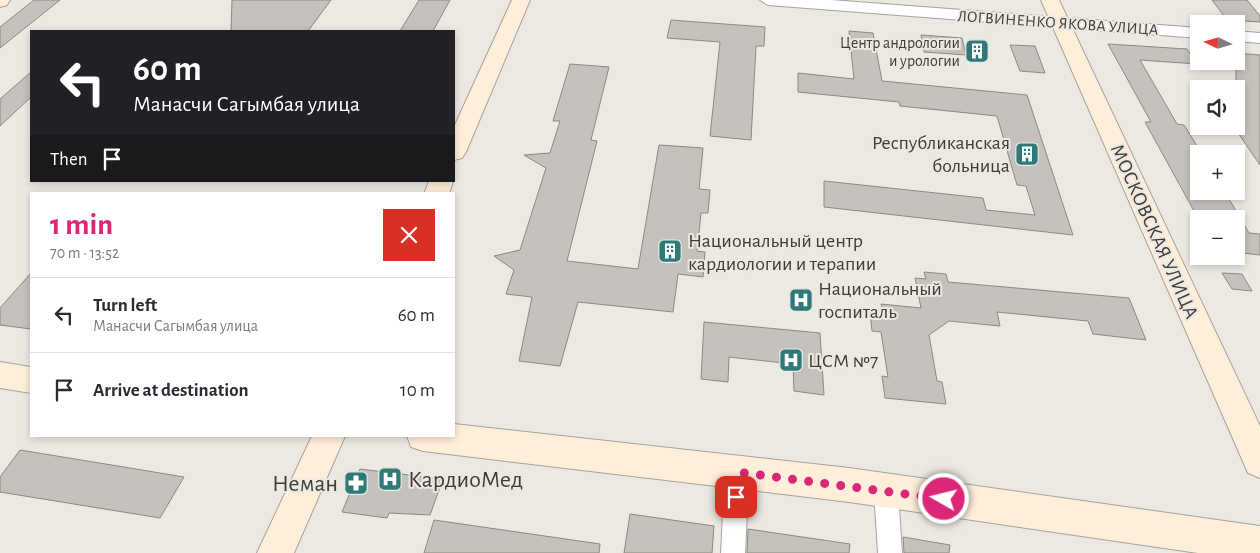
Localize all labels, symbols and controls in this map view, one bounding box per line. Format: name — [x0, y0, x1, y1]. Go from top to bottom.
street label: ЛОГВИНЕНКО ЯКОВА УЛИЦА — [957, 8, 1159, 38]
north arrow — [1190, 15, 1245, 70]
map controls — [1190, 15, 1245, 265]
place label: Центр андрологии и урологии — [840, 35, 960, 70]
building icon: Центр андрологии и урологии — [964, 38, 990, 64]
icon: left — [50, 50, 115, 115]
text: 60 m — [133, 52, 202, 87]
button: sound — [1190, 80, 1245, 135]
text: Манасчи Сагымбая улица — [133, 93, 360, 115]
place label: Республиканская больница — [872, 133, 1010, 176]
building icon: Республиканская больница — [1014, 141, 1040, 167]
street label: МОСКОВСКАЯ УЛИЦА — [1107, 141, 1202, 322]
icon: arrive — [98, 145, 126, 173]
button: + — [1190, 145, 1245, 200]
text: Then — [50, 150, 88, 169]
button: close — [383, 209, 435, 261]
text: 1 min — [50, 210, 113, 240]
button: − — [1190, 210, 1245, 265]
place label: Национальный центр кардиологии и терапии — [688, 231, 876, 274]
building icon: Национальный центр кардиологии и терапии — [657, 238, 683, 264]
text: 70 m · 13:52 — [50, 245, 119, 261]
place label: Национальный госпиталь — [818, 279, 942, 322]
hospital icon: Национальный госпиталь — [788, 287, 814, 313]
text: Turn left — [93, 296, 157, 315]
icon: left — [50, 301, 78, 329]
text: 60 m — [398, 306, 435, 325]
text: Манасчи Сагымбая улица — [93, 318, 258, 334]
hospital icon: ЦСМ №7 — [778, 347, 804, 373]
place label: ЦСМ №7 — [808, 351, 878, 371]
icon: arrive — [50, 376, 78, 404]
text: Arrive at destination — [93, 381, 249, 400]
text: 10 m — [400, 381, 435, 400]
hospital icon: КардиоМед — [377, 466, 403, 492]
place label: КардиоМед — [408, 468, 523, 492]
pharmacy icon: Неман — [343, 470, 369, 496]
place label: Неман — [272, 472, 338, 496]
position arrow — [917, 472, 969, 524]
pin — [715, 476, 757, 518]
icon: arrive — [722, 483, 750, 511]

